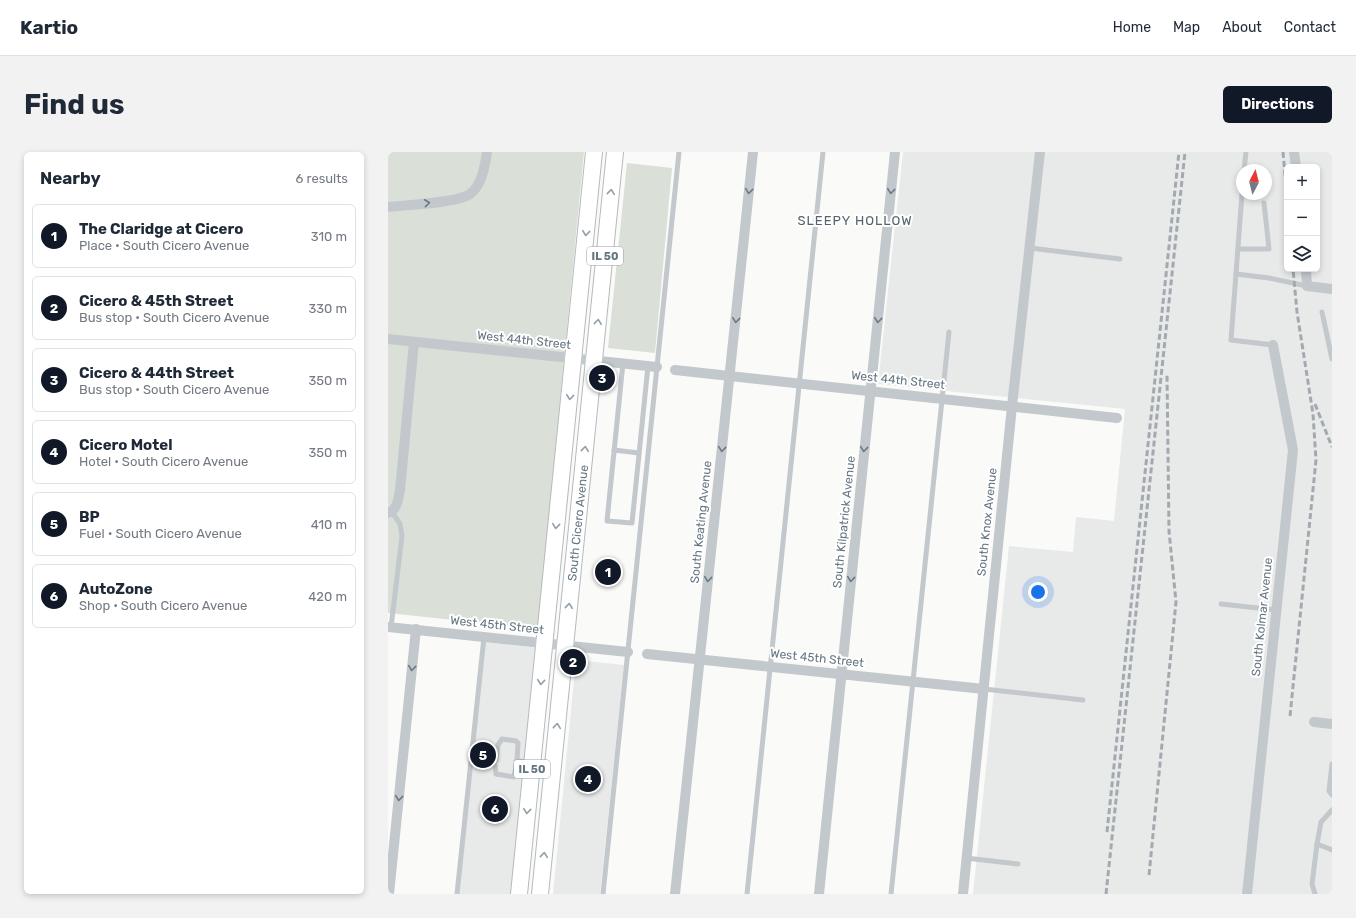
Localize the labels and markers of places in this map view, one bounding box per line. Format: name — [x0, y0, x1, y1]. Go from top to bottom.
pin: 3 — [589, 363, 615, 393]
pin: 1 — [595, 557, 621, 587]
pin: 2 — [560, 647, 586, 677]
pin: 5 — [470, 740, 496, 770]
pin: 4 — [575, 764, 601, 794]
pin: 6 — [482, 794, 508, 824]

